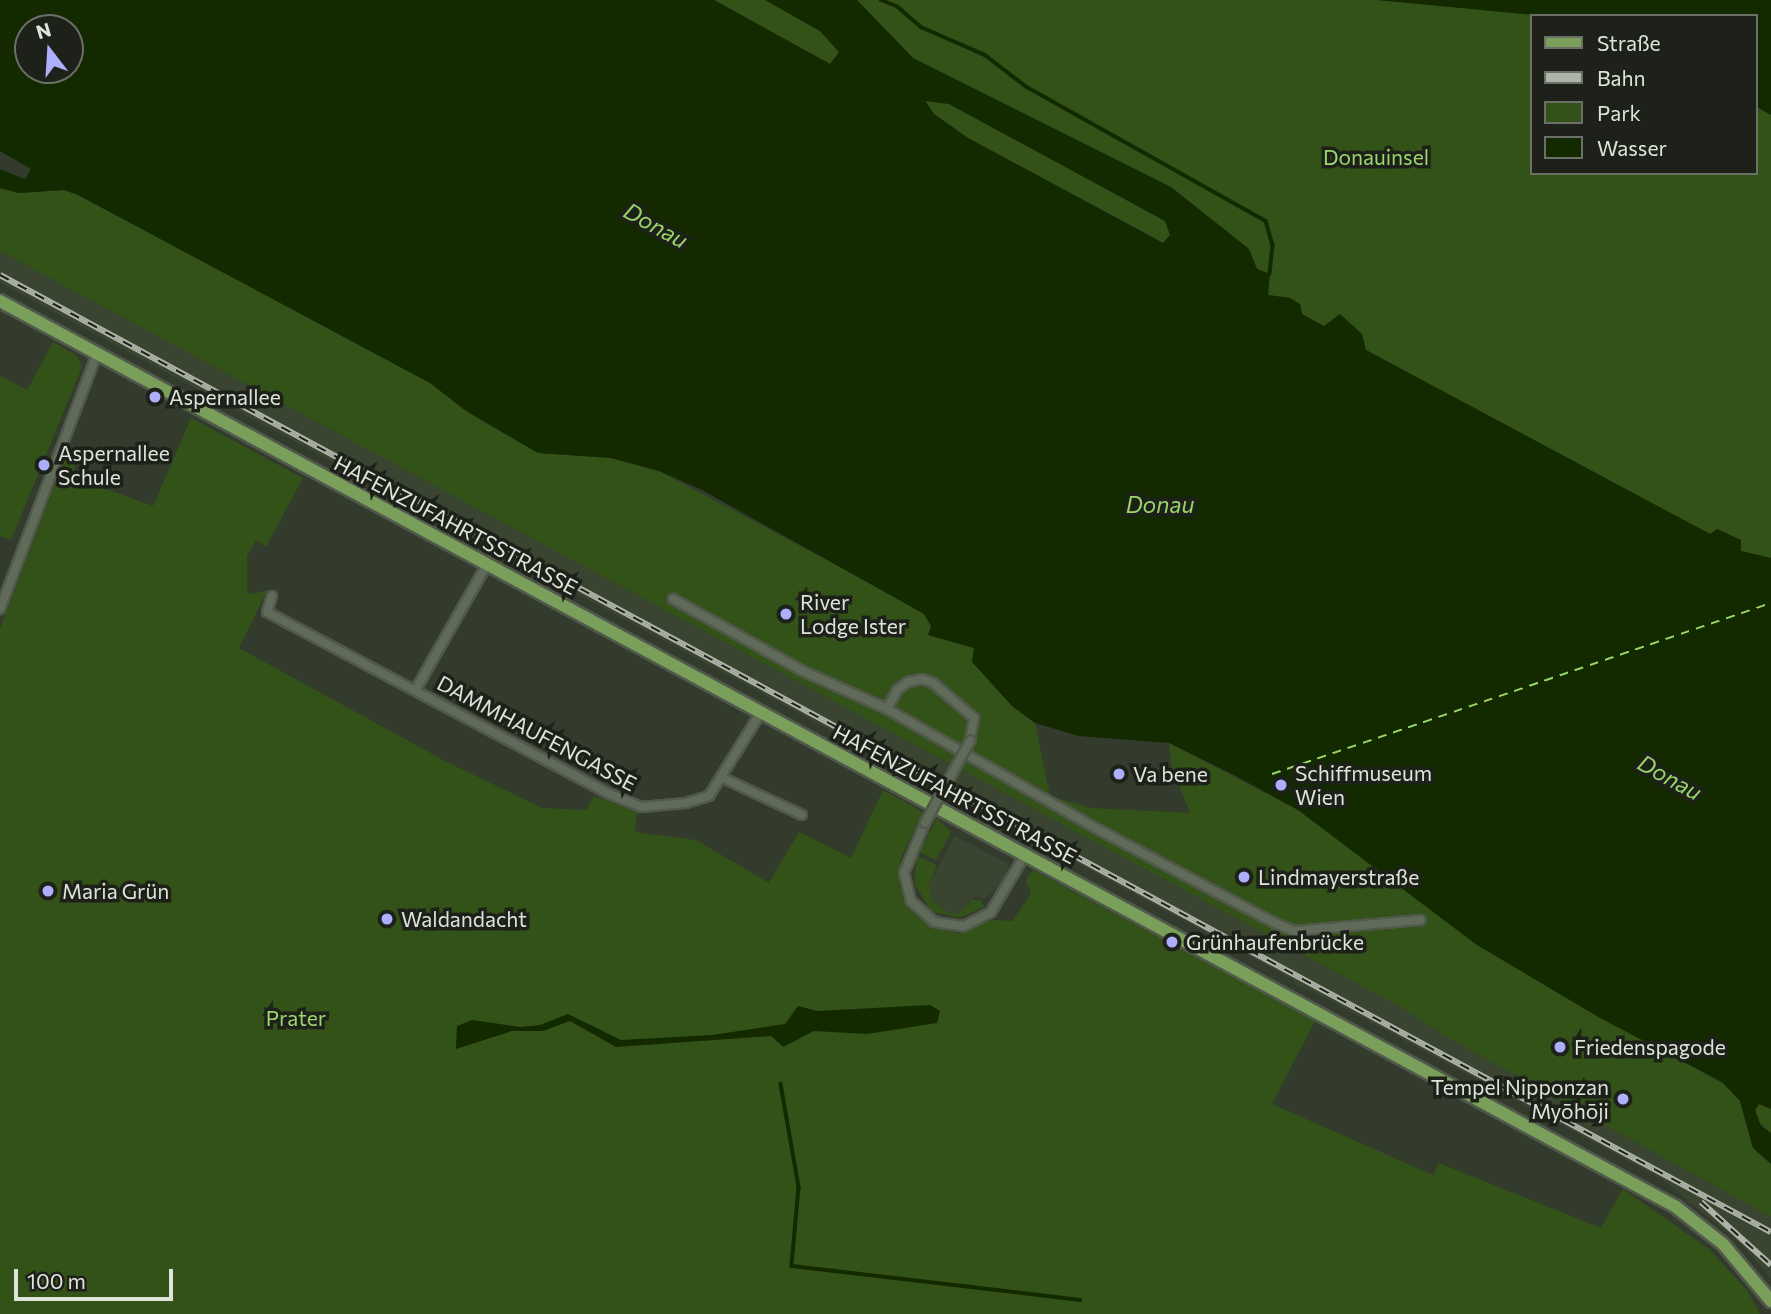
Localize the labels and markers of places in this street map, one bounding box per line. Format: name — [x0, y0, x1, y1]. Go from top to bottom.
place label: Aspernallee — [169, 384, 281, 410]
marker: Aspernallee — [147, 389, 163, 405]
place label: Aspernallee Schule — [58, 440, 170, 490]
marker: Aspernallee Schule — [36, 457, 52, 473]
place label: River Lodge Ister — [800, 589, 906, 639]
marker: River Lodge Ister — [778, 606, 794, 622]
place label: Schiffmuseum Wien — [1295, 760, 1432, 810]
place label: Va bene — [1133, 761, 1208, 787]
marker: Va bene — [1111, 766, 1127, 782]
marker: Schiffmuseum Wien — [1273, 777, 1289, 793]
place label: Lindmayerstraße — [1258, 864, 1419, 890]
marker: Lindmayerstraße — [1236, 869, 1252, 885]
place label: Maria Grün — [62, 878, 169, 904]
marker: Maria Grün — [40, 883, 56, 899]
place label: Waldandacht — [401, 906, 527, 932]
marker: Waldandacht — [379, 911, 395, 927]
place label: Grünhaufenbrücke — [1186, 929, 1364, 955]
marker: Grünhaufenbrücke — [1164, 934, 1180, 950]
place label: Friedenspagode — [1574, 1034, 1726, 1060]
marker: Friedenspagode — [1552, 1039, 1568, 1055]
place label: Tempel Nipponzan Myōhōji — [1431, 1074, 1609, 1124]
marker: Tempel Nipponzan Myōhōji — [1615, 1091, 1631, 1107]

